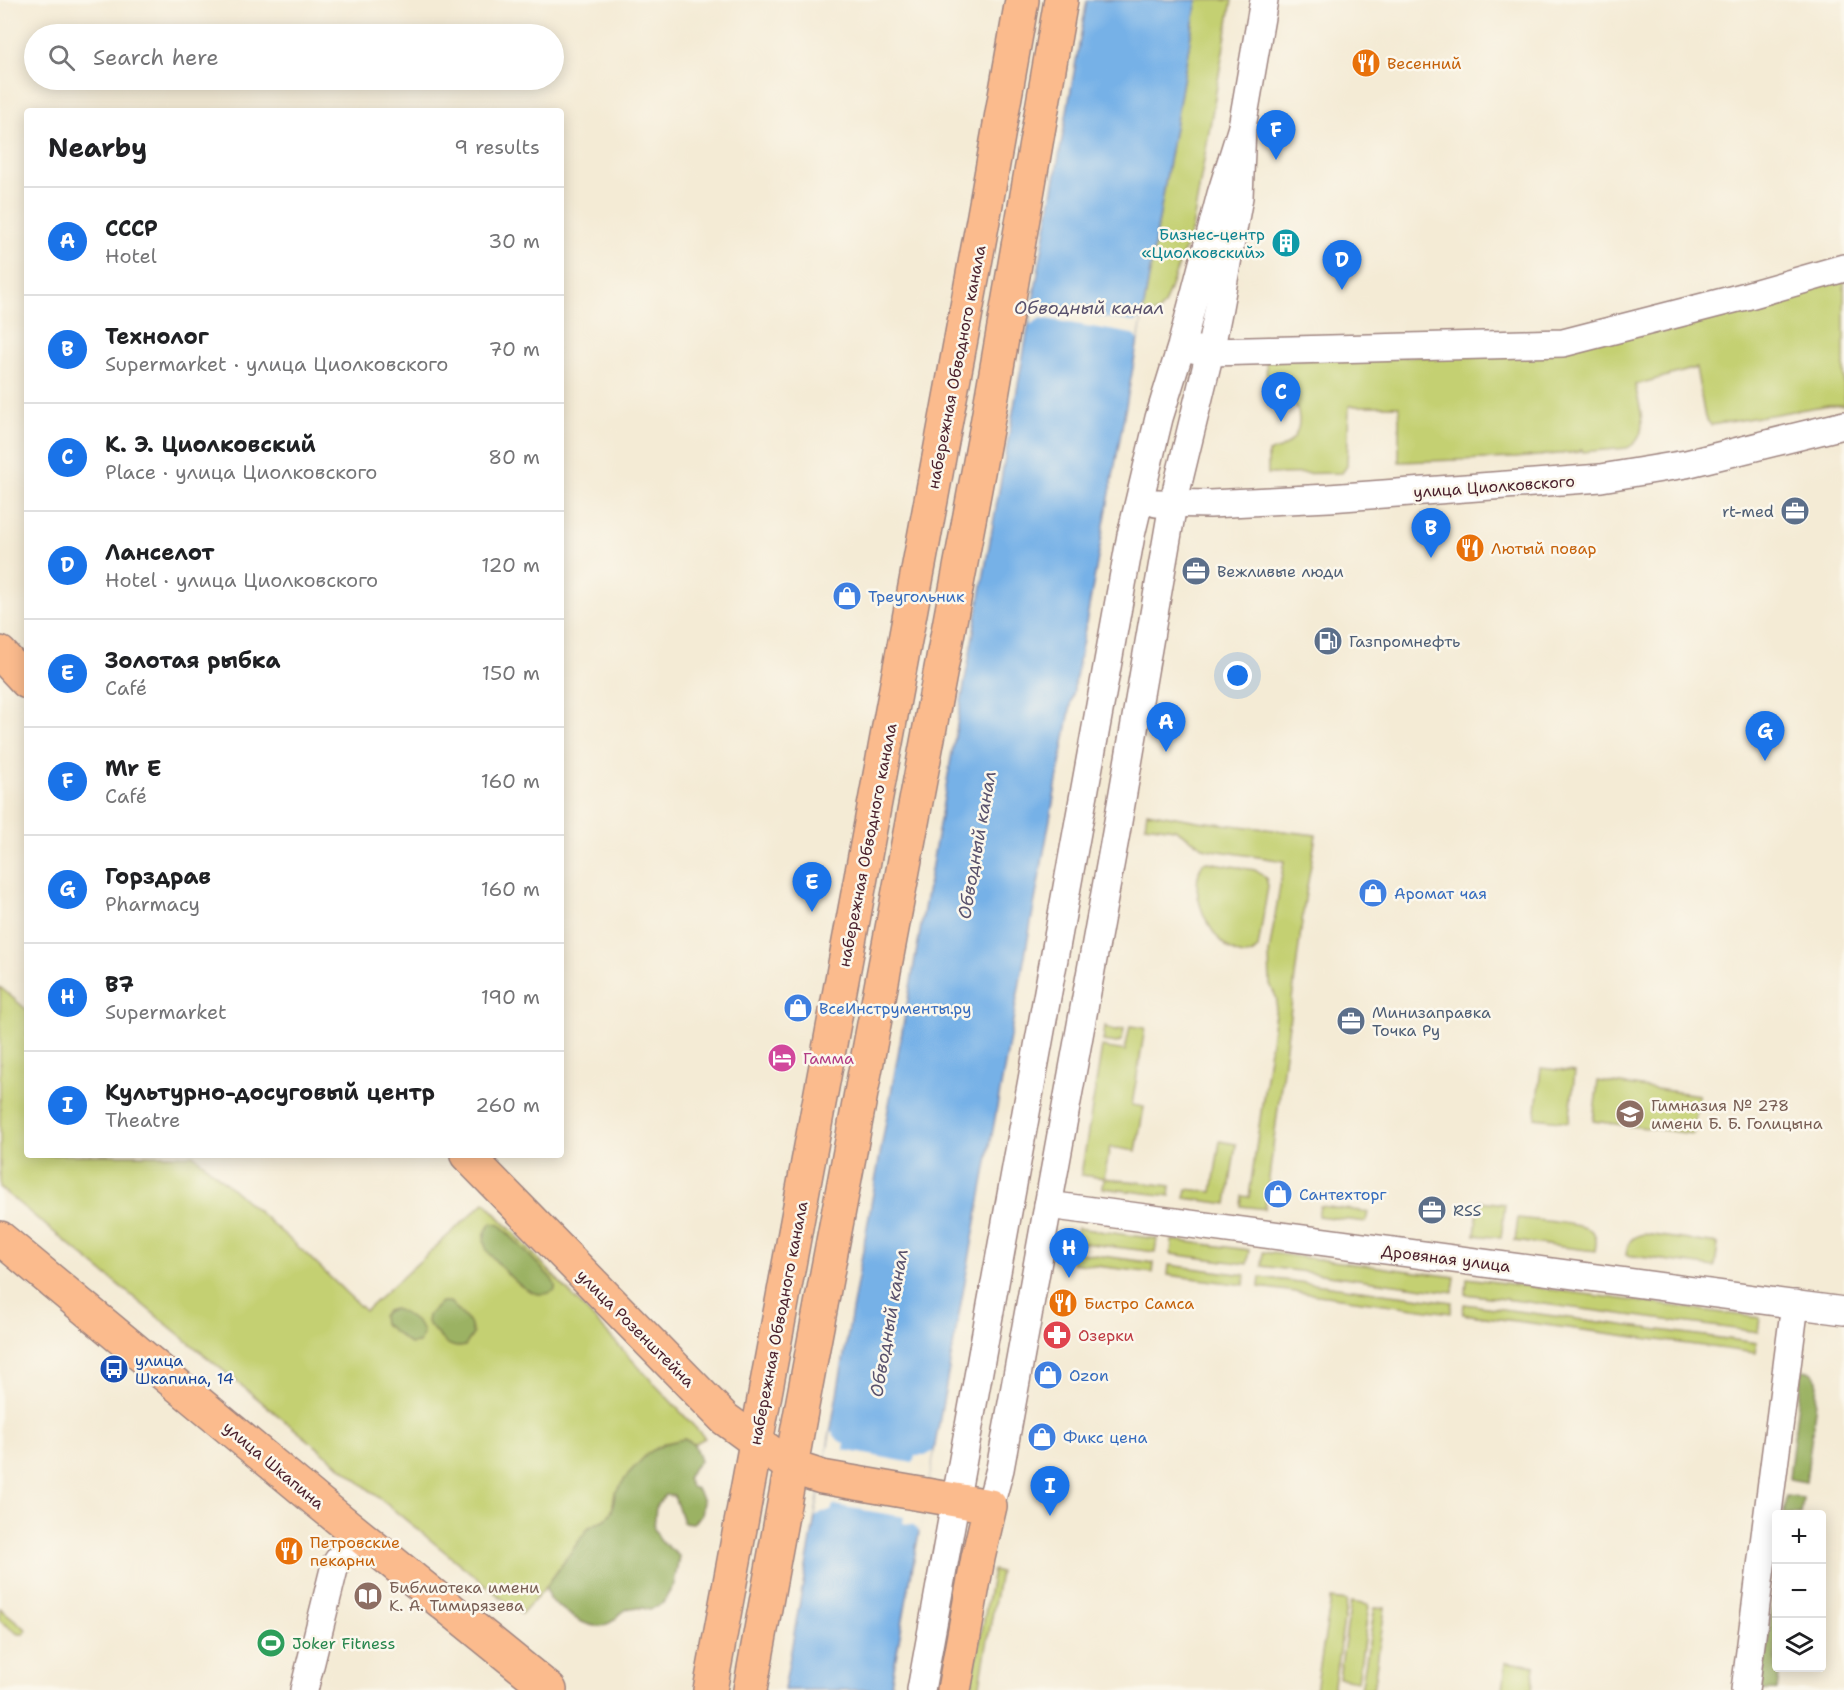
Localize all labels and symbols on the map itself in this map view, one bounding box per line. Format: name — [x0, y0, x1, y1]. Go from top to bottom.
restaurant icon: Весенний — [1350, 47, 1382, 79]
place label: Весенний — [1387, 53, 1462, 74]
pin: F — [1256, 110, 1296, 160]
place label: Бизнес-центр «Циолковский» — [1141, 224, 1265, 263]
building icon: Бизнес-центр «Циолковский» — [1270, 227, 1302, 259]
pin: D — [1322, 240, 1362, 290]
street label: набережная Обводного канала — [923, 243, 990, 491]
water label: Обводный канал — [1014, 296, 1164, 320]
pin: C — [1262, 372, 1300, 422]
street label: улица Циолковского — [1413, 470, 1575, 503]
office icon: rt-med — [1779, 495, 1811, 527]
place label: rt-med — [1722, 501, 1774, 522]
pin: B — [1412, 508, 1450, 558]
restaurant icon: Лютый повар — [1454, 532, 1486, 564]
place label: Лютый повар — [1491, 538, 1597, 559]
office icon: Вежливые люди — [1180, 555, 1212, 587]
place label: Вежливые люди — [1217, 561, 1344, 582]
shop icon: Треугольник — [831, 580, 863, 612]
place label: Треугольник — [868, 586, 965, 607]
fuel station icon: Газпромнефть — [1312, 625, 1344, 657]
place label: Газпромнефть — [1349, 631, 1460, 652]
your location — [1223, 661, 1252, 690]
pin: A — [1146, 702, 1186, 752]
pin: G — [1746, 712, 1784, 761]
street label: набережная Обводного канала — [834, 721, 901, 969]
water label: Обводный канал — [952, 769, 1002, 921]
pin: E — [792, 862, 832, 912]
shop icon: Аромат чая — [1357, 877, 1389, 909]
place label: Аромат чая — [1394, 883, 1487, 904]
shop icon: ВсеИнструменты.ру — [782, 992, 814, 1024]
place label: ВсеИнструменты.ру — [819, 998, 971, 1019]
place label: Минизаправка Точка Ру — [1372, 1002, 1491, 1041]
office icon: Минизаправка Точка Ру — [1335, 1005, 1367, 1037]
hotel icon: Гамма — [766, 1042, 798, 1074]
place label: Гамма — [803, 1048, 854, 1069]
place label: Гимназия № 278 имени Б. Б. Голицына — [1651, 1095, 1823, 1134]
school or university icon: Гимназия № 278 имени Б. Б. Голицына — [1614, 1098, 1646, 1130]
shop icon: Сантехторг — [1262, 1178, 1294, 1210]
place label: Сантехторг — [1299, 1184, 1388, 1205]
office icon: RSS — [1416, 1194, 1448, 1226]
street label: набережная Обводного канала — [745, 1199, 812, 1447]
place label: RSS — [1453, 1200, 1482, 1221]
pin: H — [1050, 1228, 1088, 1278]
street label: Дровяная улица — [1380, 1240, 1512, 1277]
water label: Обводный канал — [864, 1247, 914, 1399]
street label: улица Розенштейна — [572, 1265, 699, 1392]
restaurant icon: Бистро Самса — [1047, 1287, 1079, 1319]
place label: Бистро Самса — [1084, 1293, 1194, 1314]
pharmacy icon: Озерки — [1041, 1319, 1073, 1351]
place label: Озерки — [1078, 1325, 1134, 1346]
place label: улица Шкапина, 14 — [135, 1350, 234, 1389]
bus stop icon: улица Шкапина, 14 — [98, 1353, 130, 1385]
shop icon: Ozon — [1032, 1359, 1064, 1391]
place label: Ozon — [1069, 1365, 1109, 1386]
street label: улица Шкапина — [219, 1417, 329, 1514]
shop icon: Фикс цена — [1026, 1421, 1058, 1453]
place label: Фикс цена — [1063, 1427, 1147, 1448]
pin: I — [1030, 1466, 1070, 1516]
place label: Петровские пекарни — [310, 1532, 400, 1571]
restaurant icon: Петровские пекарни — [273, 1535, 305, 1567]
place label: Библиотека имени К. А. Тимирязева — [389, 1577, 539, 1616]
library icon: Библиотека имени К. А. Тимирязева — [352, 1580, 384, 1612]
sports icon: Joker Fitness — [255, 1627, 287, 1659]
place label: Joker Fitness — [292, 1633, 395, 1654]

